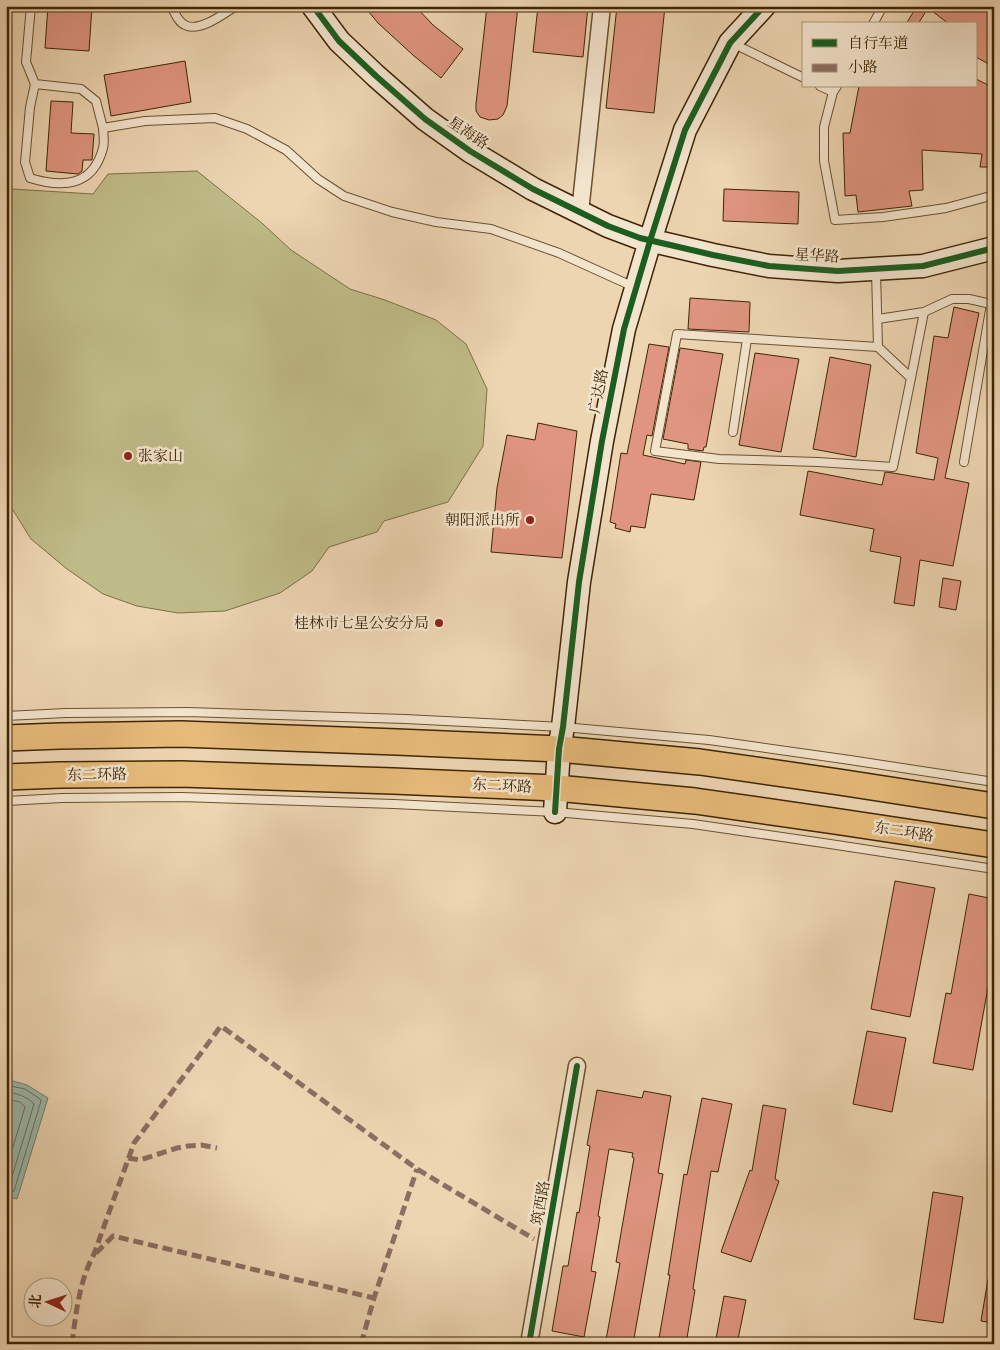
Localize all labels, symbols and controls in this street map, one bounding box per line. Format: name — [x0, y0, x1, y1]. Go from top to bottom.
legend — [802, 22, 978, 88]
text: 自行车道 — [848, 34, 908, 53]
text: 小路 — [848, 58, 878, 77]
street label: 星海路 — [444, 113, 492, 153]
street label: 星华路 — [794, 245, 840, 267]
street label: 广达路 — [585, 367, 613, 415]
place label: 张家山 — [138, 447, 183, 466]
marker: 张家山 — [122, 450, 134, 462]
place label: 朝阳派出所 — [445, 511, 520, 530]
marker: 朝阳派出所 — [524, 514, 536, 526]
place label: 桂林市七星公安分局 — [294, 614, 429, 633]
marker: 桂林市七星公安分局 — [433, 617, 445, 629]
street label: 东二环路 — [67, 765, 127, 785]
street label: 东二环路 — [472, 775, 532, 797]
street label: 东二环路 — [873, 818, 935, 846]
street label: 筑西路 — [528, 1179, 554, 1227]
north arrow — [22, 1278, 72, 1328]
text: 北 — [27, 1294, 45, 1309]

